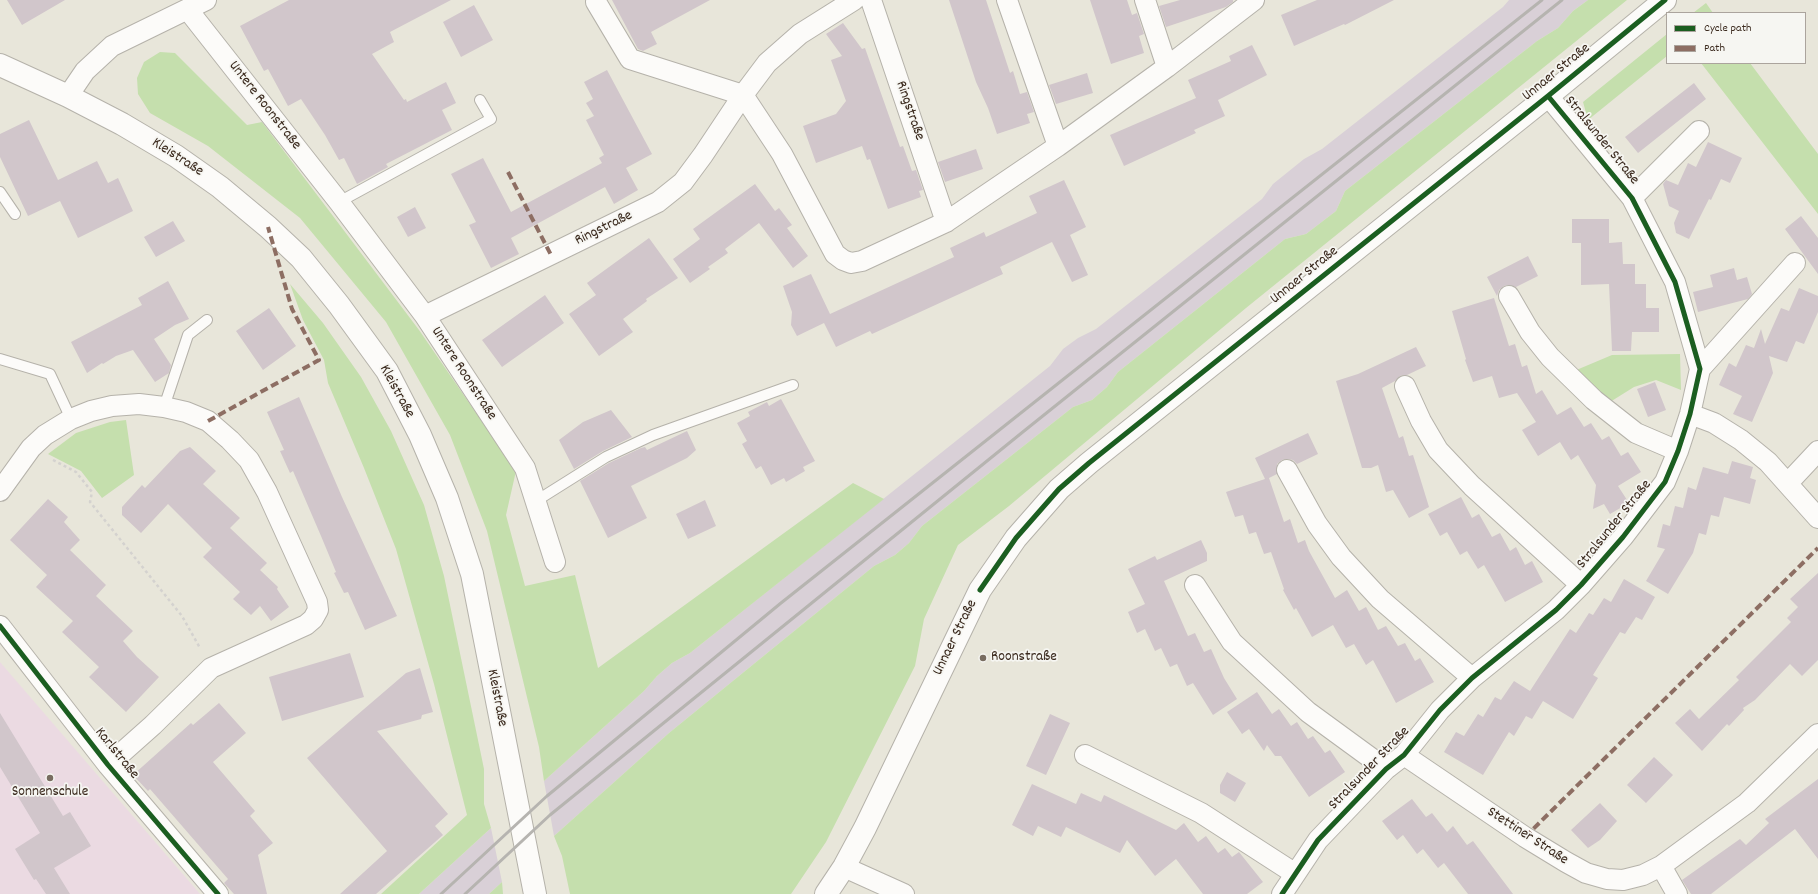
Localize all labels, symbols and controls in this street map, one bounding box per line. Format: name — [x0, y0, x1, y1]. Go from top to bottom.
legend — [1666, 12, 1806, 64]
text: Cycle path — [1704, 20, 1752, 37]
street label: Unnaer Straße — [1519, 40, 1595, 106]
text: Path — [1704, 40, 1725, 57]
street label: Untere Roonstraße — [224, 58, 304, 154]
street label: Ringstraße — [890, 79, 928, 143]
street label: Stralsunder Straße — [1560, 93, 1642, 189]
street label: Kleistraße — [148, 135, 206, 181]
street label: Ringstraße — [572, 207, 636, 251]
street label: Unnaer Straße — [1267, 243, 1343, 309]
street label: Untere Roonstraße — [426, 324, 500, 424]
street label: Kleistraße — [374, 362, 418, 422]
street label: Stralsunder Straße — [1574, 477, 1656, 573]
street label: Unnaer Straße — [930, 597, 982, 679]
place label: Roonstraße — [991, 649, 1057, 667]
marker: Roonstraße — [978, 653, 988, 663]
street label: Kleistraße — [482, 668, 510, 728]
street label: Stralsunder Straße — [1326, 723, 1414, 815]
street label: Karlstraße — [90, 725, 142, 783]
marker: Sonnenschule — [45, 773, 55, 783]
place label: Sonnenschule — [12, 784, 88, 802]
street label: Stettiner Straße — [1483, 804, 1571, 870]

